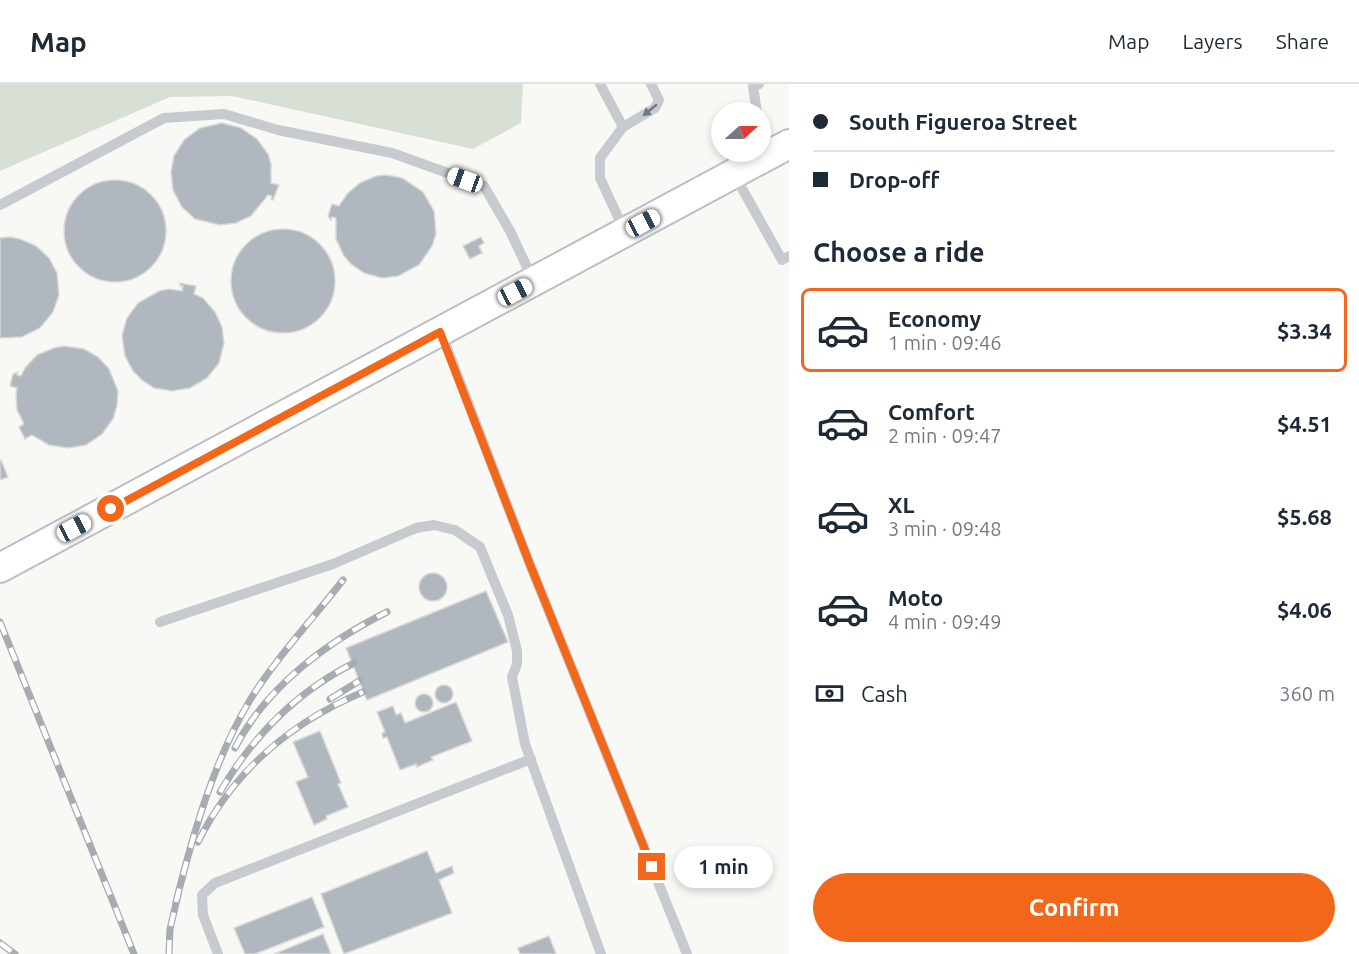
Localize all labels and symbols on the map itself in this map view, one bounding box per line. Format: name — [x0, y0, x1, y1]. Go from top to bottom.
north arrow — [711, 102, 771, 162]
one-way arrow — [642, 103, 658, 116]
car — [445, 165, 485, 195]
car — [623, 207, 663, 239]
car — [495, 276, 535, 308]
route start — [97, 495, 124, 522]
car — [54, 512, 94, 544]
callout: 1 min — [673, 846, 772, 888]
route end — [638, 853, 665, 880]

